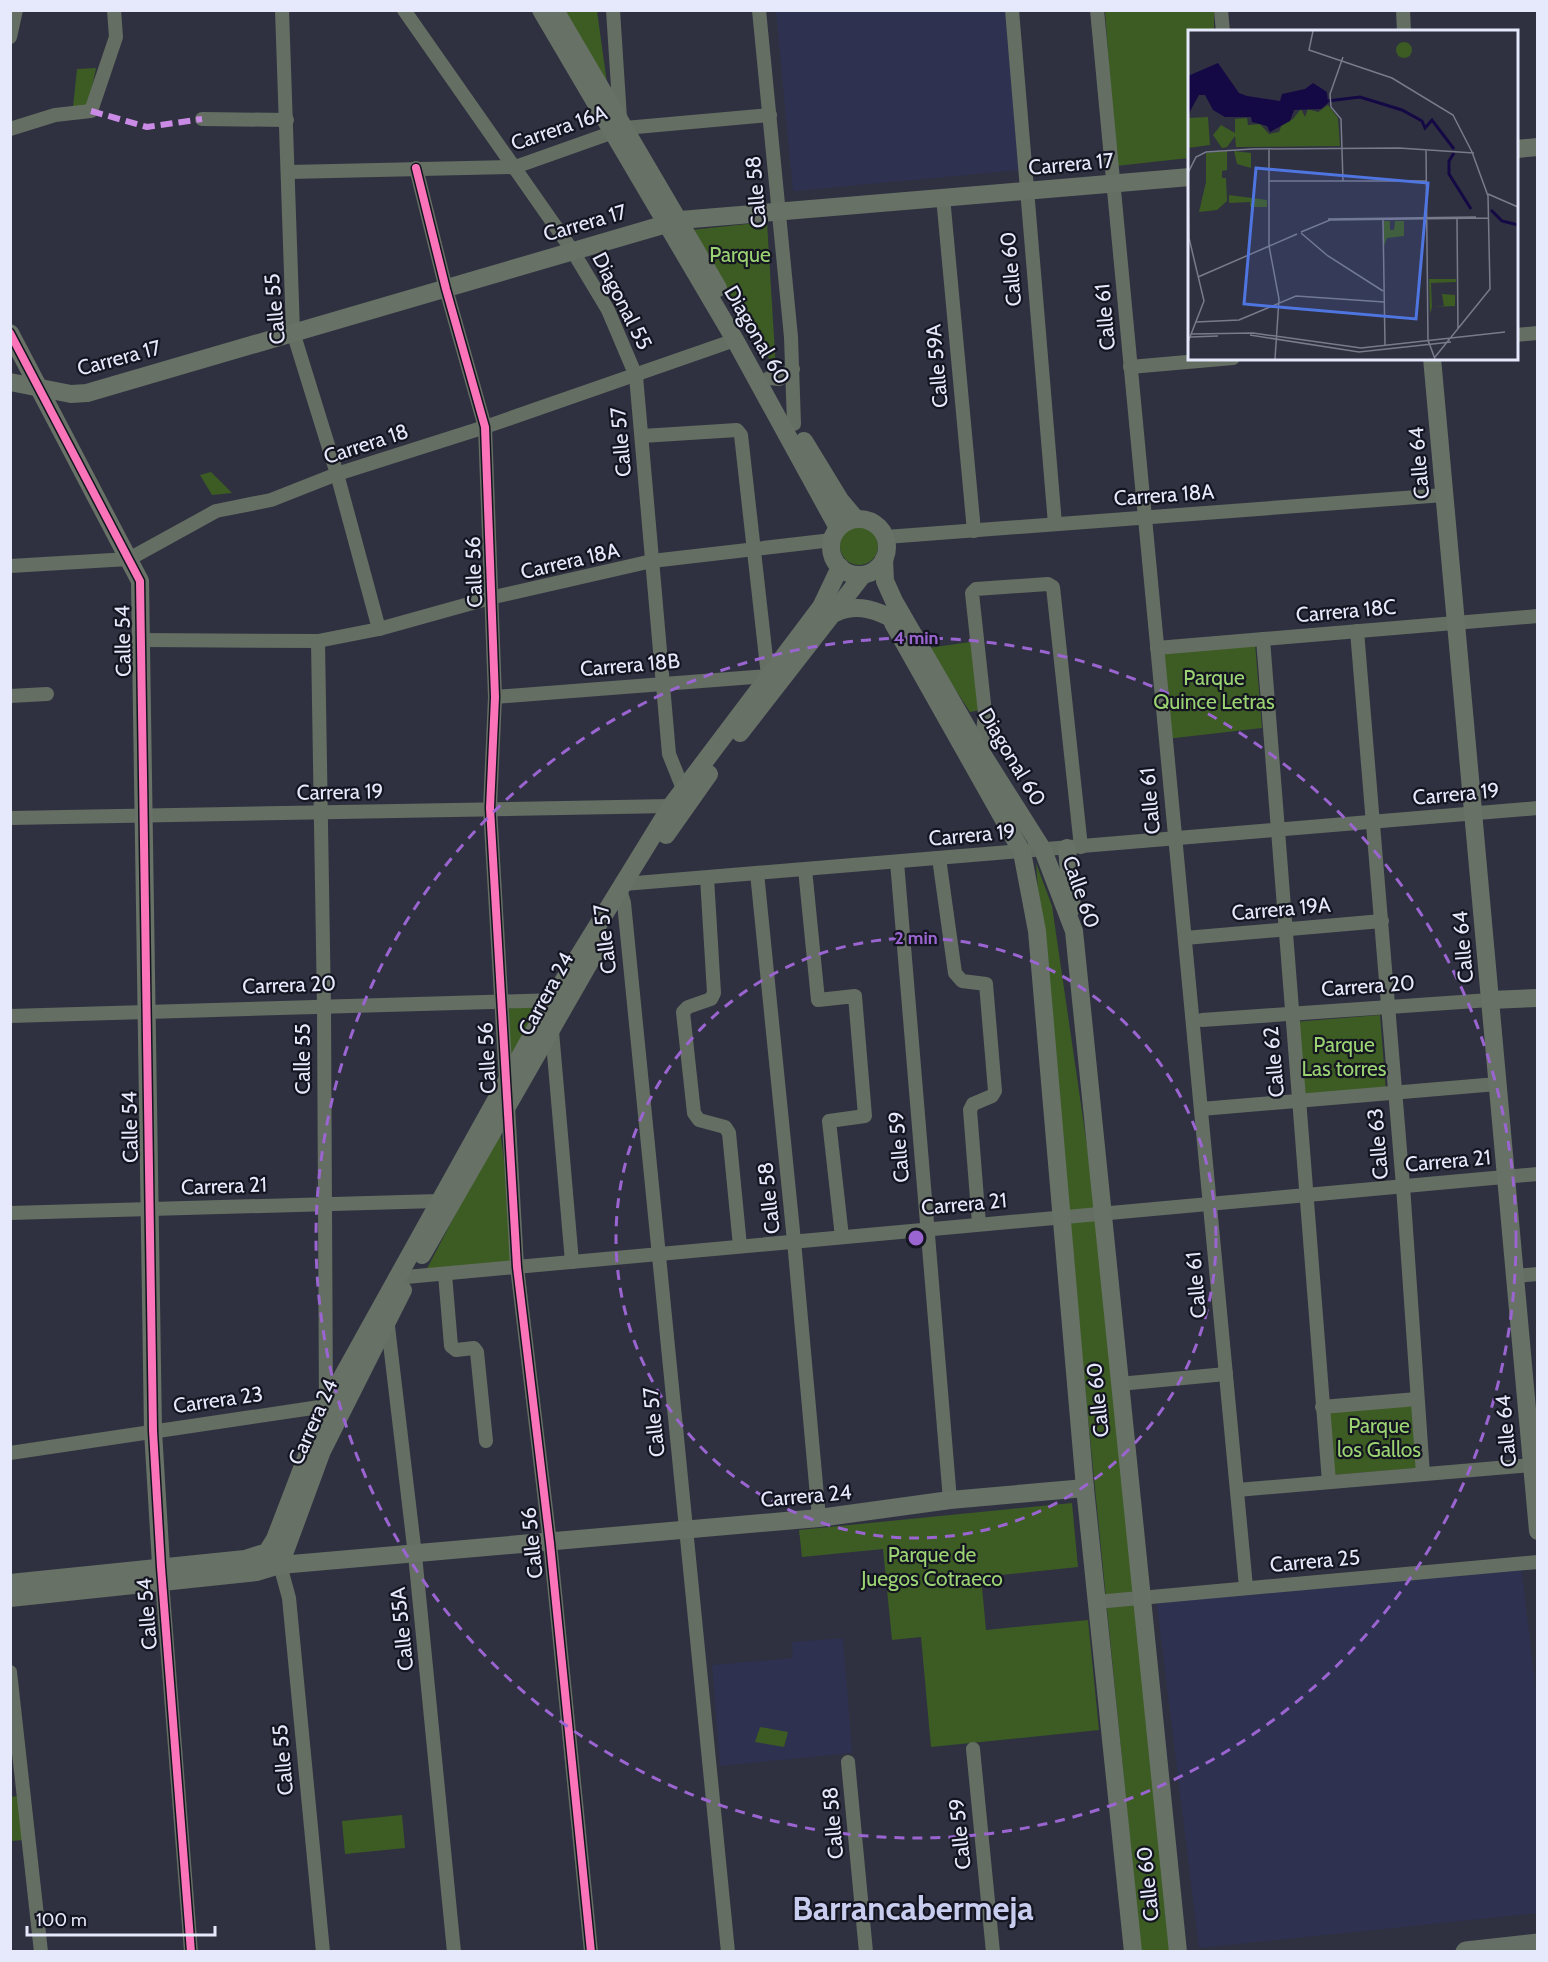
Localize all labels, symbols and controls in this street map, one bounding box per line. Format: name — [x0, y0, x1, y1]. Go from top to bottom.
inset map — [1188, 30, 1518, 360]
street label: Carrera 16A — [508, 99, 610, 156]
street label: Carrera 17 — [1027, 147, 1115, 180]
street label: Calle 58 — [740, 155, 771, 229]
street label: Carrera 17 — [540, 199, 630, 246]
street label: Calle 60 — [995, 231, 1026, 307]
park label: Parque — [709, 242, 771, 267]
street label: Diagonal 55 — [587, 248, 658, 354]
street label: Calle 55 — [259, 273, 290, 346]
street label: Diagonal 60 — [719, 281, 796, 389]
street label: Calle 61 — [1089, 283, 1120, 351]
street label: Calle 59A — [920, 323, 953, 409]
street label: Carrera 17 — [74, 334, 164, 381]
street label: Calle 57 — [605, 406, 636, 478]
street label: Carrera 18 — [320, 418, 411, 469]
street label: Calle 64 — [1403, 426, 1434, 500]
street label: Carrera 18A — [1113, 479, 1215, 510]
street label: Calle 56 — [460, 536, 487, 608]
street label: Carrera 18A — [518, 537, 622, 584]
street label: Carrera 18C — [1295, 594, 1397, 627]
street label: Calle 54 — [109, 605, 136, 677]
text: 4 min — [893, 627, 939, 649]
street label: Carrera 18B — [579, 648, 681, 681]
park label: Parque Quince Letras — [1153, 665, 1275, 714]
street label: Diagonal 60 — [973, 703, 1051, 810]
street label: Calle 61 — [1134, 767, 1165, 835]
street label: Carrera 19 — [1412, 777, 1500, 810]
street label: Carrera 19 — [296, 778, 384, 805]
street label: Carrera 19 — [928, 818, 1016, 851]
street label: Calle 60 — [1057, 852, 1105, 931]
street label: Carrera 19A — [1230, 892, 1332, 925]
street label: Calle 57 — [588, 902, 621, 975]
street label: Calle 64 — [1447, 910, 1478, 984]
text: 2 min — [894, 927, 938, 949]
street label: Carrera 24 — [513, 948, 579, 1040]
street label: Carrera 20 — [242, 970, 336, 999]
street label: Carrera 20 — [1320, 970, 1416, 1001]
street label: Calle 56 — [472, 1022, 501, 1094]
street label: Calle 55 — [290, 1023, 315, 1095]
street label: Calle 62 — [1258, 1025, 1289, 1099]
park label: Parque Las torres — [1301, 1032, 1387, 1081]
street label: Calle 54 — [116, 1091, 143, 1163]
street label: Calle 63 — [1362, 1107, 1393, 1181]
street label: Calle 59 — [883, 1110, 914, 1184]
street label: Carrera 21 — [1404, 1144, 1492, 1177]
street label: Calle 58 — [752, 1161, 785, 1235]
street label: Carrera 21 — [181, 1172, 267, 1199]
street label: Carrera 21 — [920, 1187, 1008, 1220]
centre of rings — [906, 1228, 926, 1248]
street label: Calle 61 — [1180, 1251, 1211, 1319]
street label: Calle 60 — [1081, 1362, 1114, 1439]
street label: Carrera 24 — [283, 1375, 343, 1469]
street label: Carrera 23 — [171, 1381, 264, 1418]
street label: Calle 57 — [637, 1385, 670, 1458]
street label: Calle 64 — [1490, 1394, 1521, 1468]
park label: Parque los Gallos — [1337, 1413, 1421, 1462]
street label: Carrera 24 — [759, 1479, 852, 1512]
street label: Calle 56 — [515, 1506, 548, 1580]
park label: Parque de Juegos Cotraeco — [860, 1542, 1003, 1591]
street label: Carrera 25 — [1269, 1544, 1361, 1577]
street label: Calle 54 — [131, 1577, 162, 1651]
street label: Calle 55A — [385, 1586, 418, 1672]
street label: Calle 55 — [267, 1724, 298, 1797]
street label: Calle 58 — [817, 1786, 848, 1860]
street label: Calle 59 — [943, 1797, 976, 1871]
street label: Calle 60 — [1131, 1846, 1164, 1923]
district label: Barrancabermeja — [792, 1888, 1034, 1928]
scale bar — [27, 1899, 214, 1937]
text: 100 m — [36, 1909, 87, 1931]

